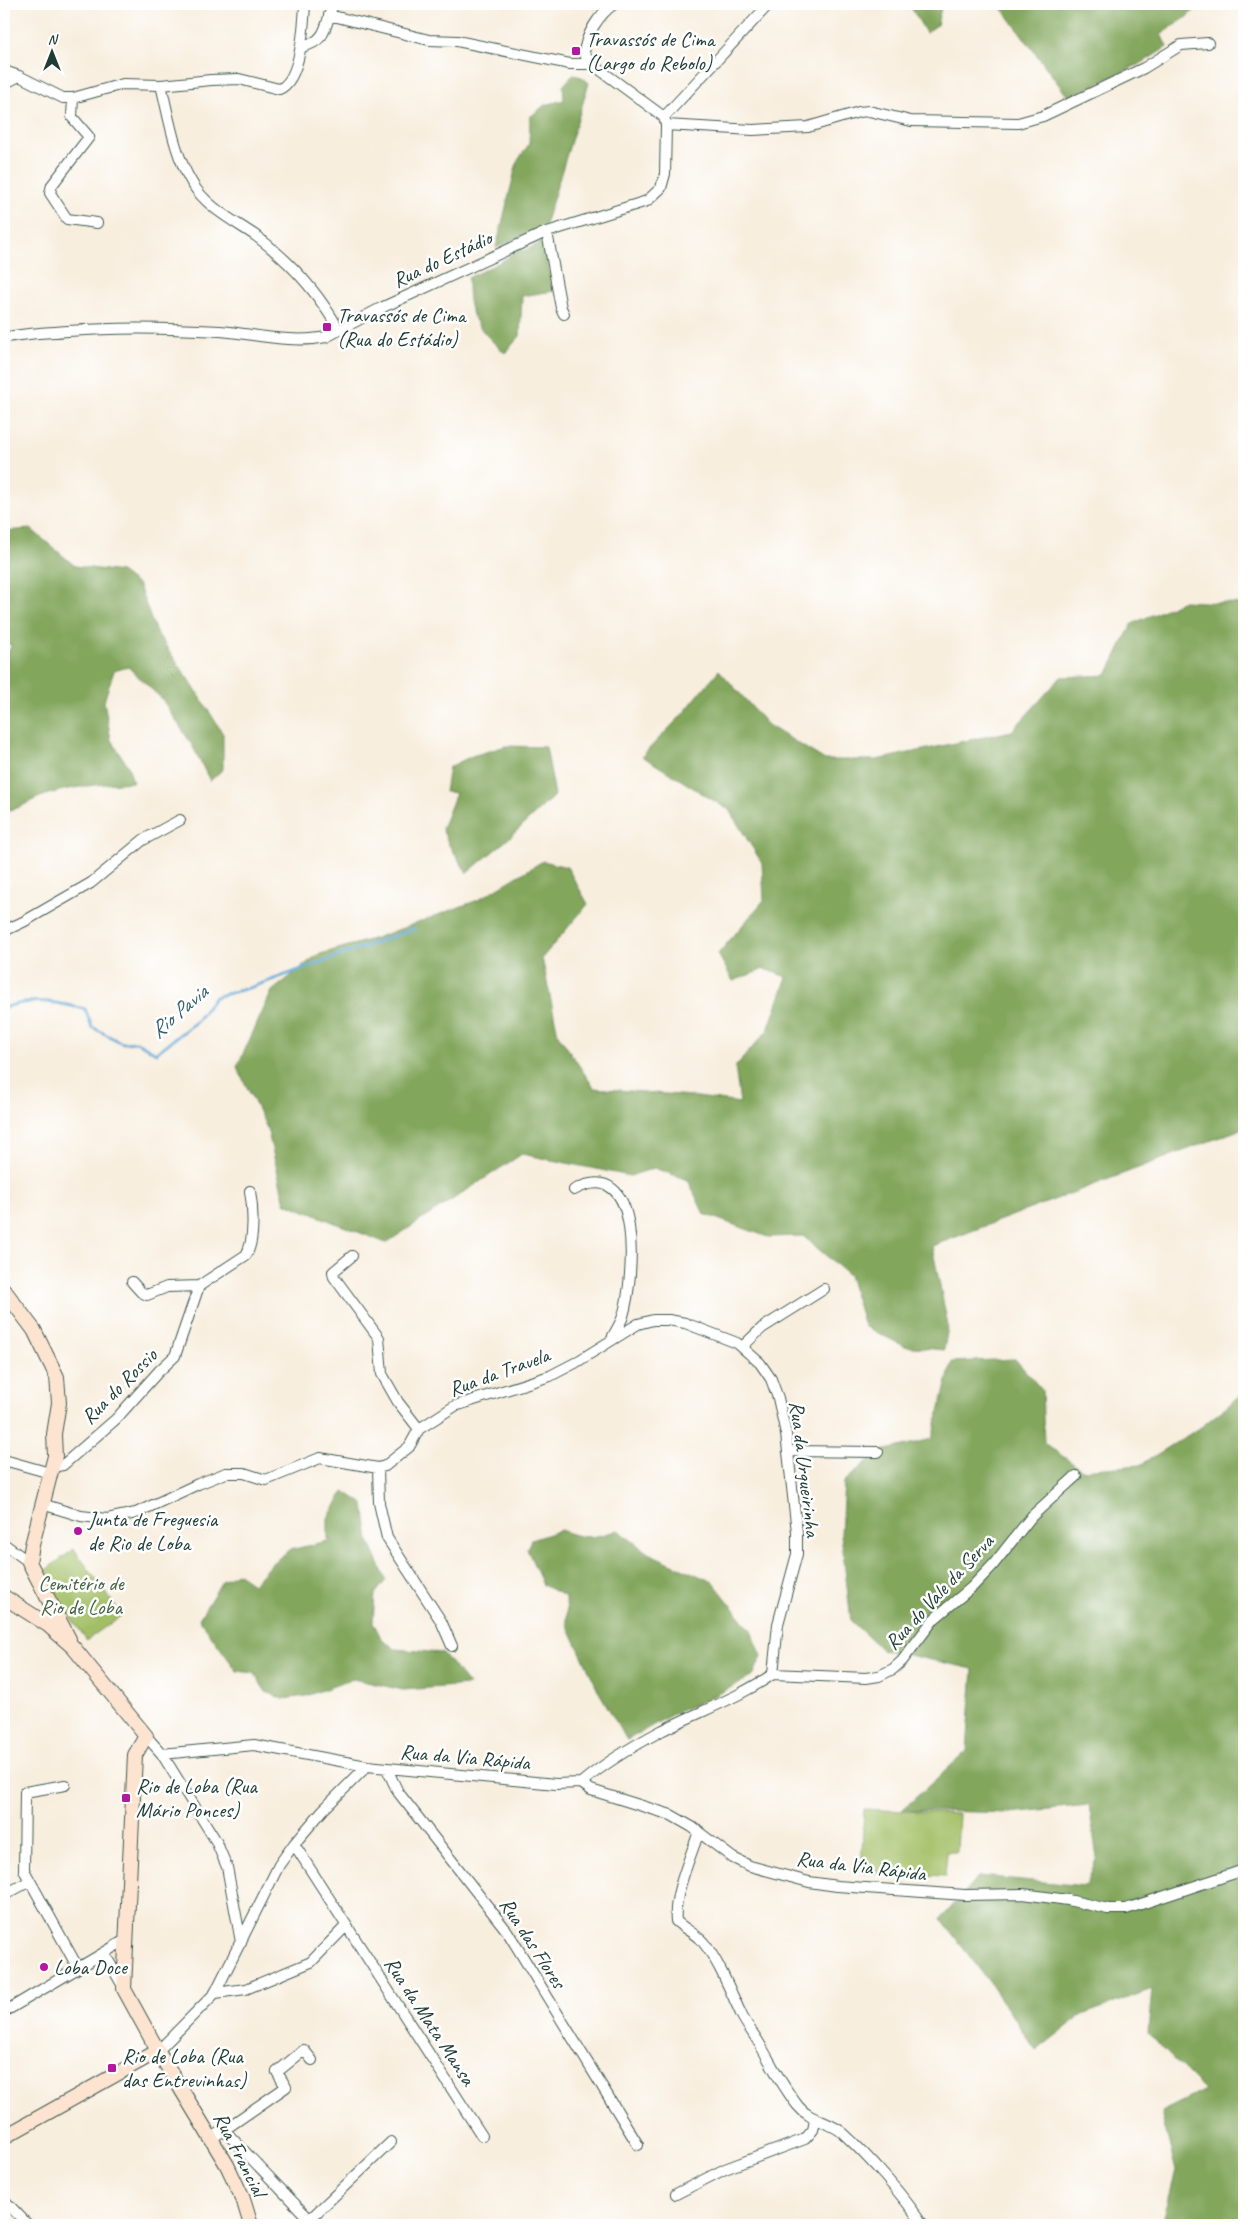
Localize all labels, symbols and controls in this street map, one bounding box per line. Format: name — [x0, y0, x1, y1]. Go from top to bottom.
place label: Travassós de Cima (Largo do Rebolo) — [586, 26, 717, 76]
north arrow — [28, 28, 78, 78]
text: N — [48, 31, 59, 48]
marker: Travassós de Cima (Largo do Rebolo) — [570, 45, 582, 57]
street label: Rua do Estádio — [388, 224, 498, 293]
place label: Travassós de Cima (Rua do Estádio) — [337, 302, 468, 352]
marker: Travassós de Cima (Rua do Estádio) — [321, 321, 333, 333]
water label: Rio Pavia — [144, 978, 215, 1045]
street label: Rua do Rossio — [76, 1341, 164, 1429]
street label: Rua da Travela — [445, 1341, 555, 1402]
street label: Rua da Urgueirinha — [784, 1400, 826, 1540]
place label: Junta de Freguesia de Rio de Loba — [87, 1506, 219, 1556]
marker: Junta de Freguesia de Rio de Loba — [72, 1525, 84, 1537]
street label: Rua do Vale da Serva — [879, 1528, 1000, 1655]
park label: Cemitério de Rio de Loba — [38, 1570, 125, 1620]
street label: Rua da Via Rápida — [399, 1738, 532, 1776]
place label: Rio de Loba (Rua Mário Ponces) — [136, 1773, 258, 1823]
marker: Rio de Loba (Rua Mário Ponces) — [120, 1792, 132, 1804]
street label: Rua da Via Rápida — [795, 1845, 929, 1887]
street label: Rua das Flores — [494, 1893, 573, 1995]
street label: Rua da Mata Mansa — [379, 1952, 482, 2092]
place label: Loba Doce — [54, 1954, 129, 1980]
marker: Loba Doce — [38, 1961, 50, 1973]
place label: Rio de Loba (Rua das Entrevinhas) — [122, 2043, 247, 2093]
marker: Rio de Loba (Rua das Entrevinhas) — [106, 2062, 118, 2074]
street label: Rua Francial — [208, 2108, 274, 2203]

